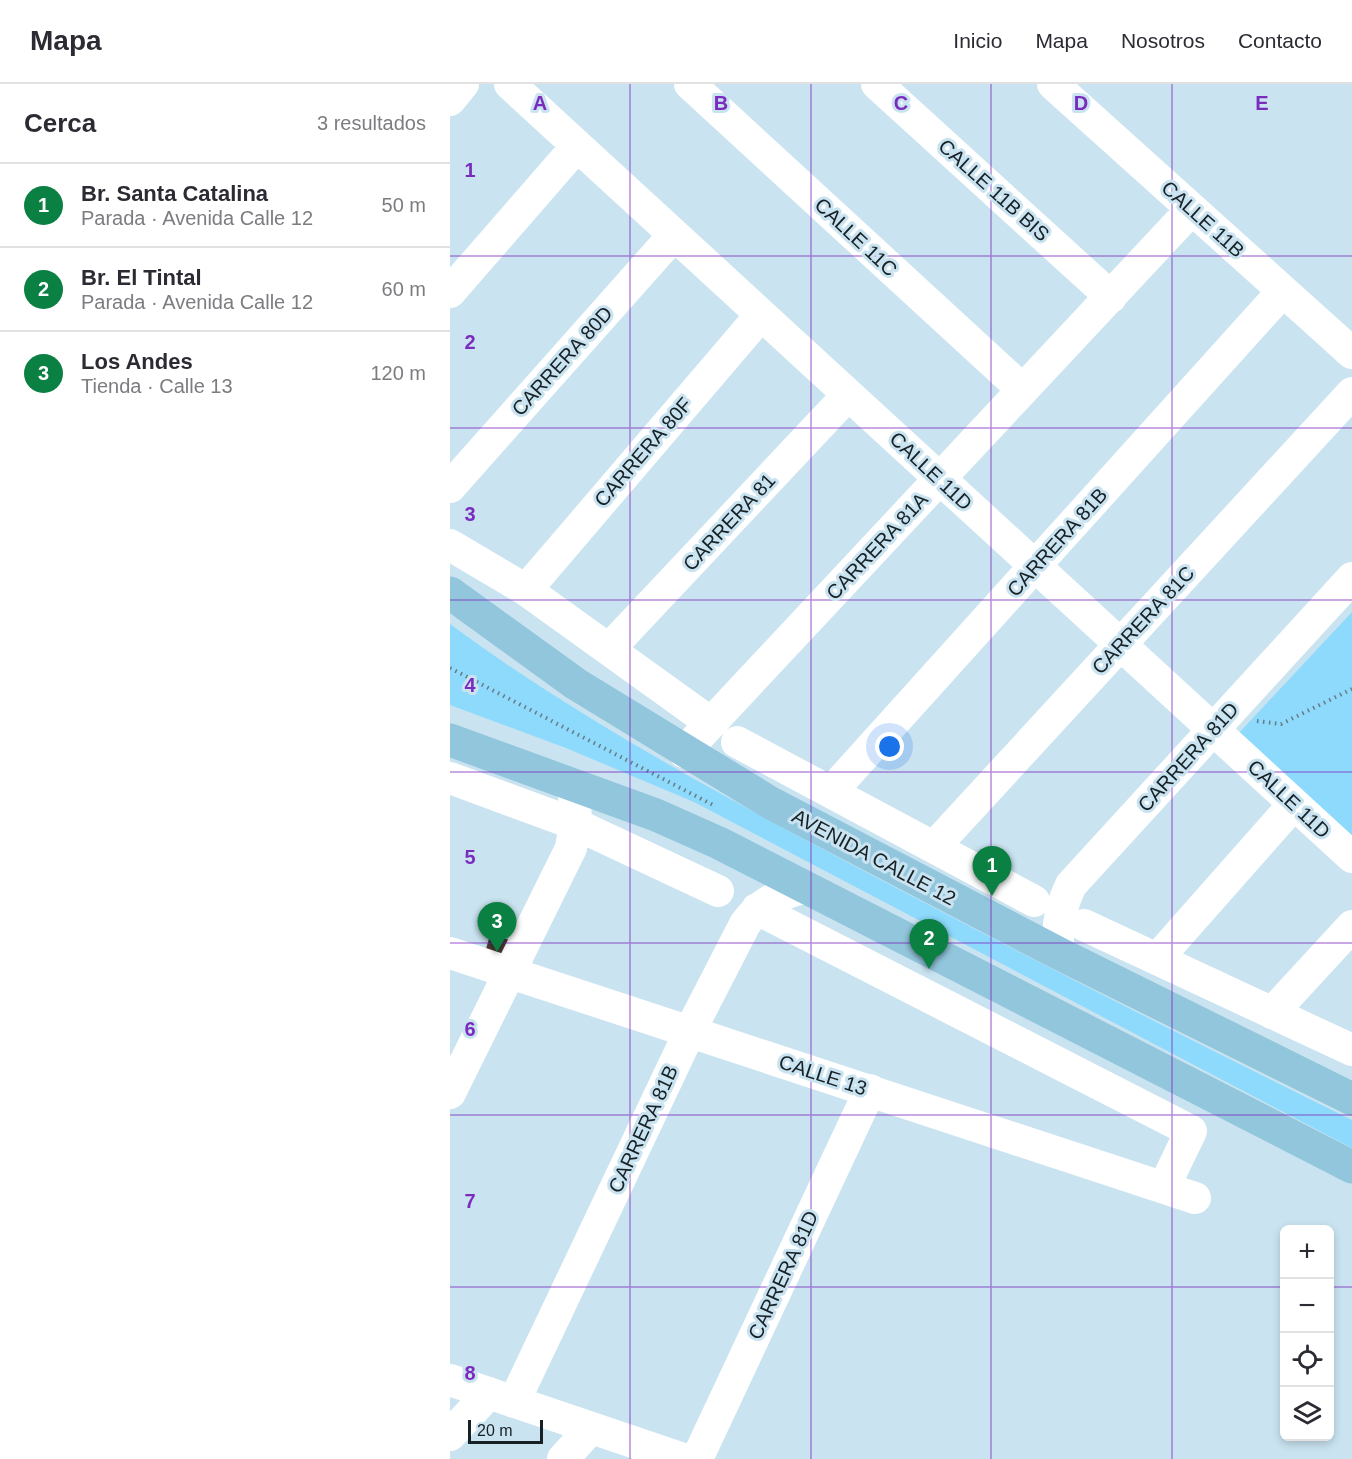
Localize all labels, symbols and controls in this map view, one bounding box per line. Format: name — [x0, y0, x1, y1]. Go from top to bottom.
text: Mapa — [30, 25, 102, 56]
text: Inicio — [953, 29, 1002, 52]
text: Mapa — [1035, 29, 1088, 52]
text: Nosotros — [1121, 29, 1205, 52]
text: Contacto — [1238, 29, 1322, 52]
text: A — [533, 92, 547, 114]
text: B — [714, 92, 728, 114]
text: C — [894, 92, 908, 114]
text: D — [1074, 92, 1088, 114]
text: E — [1255, 92, 1269, 114]
text: Cerca — [24, 108, 96, 138]
text: 3 resultados — [317, 112, 426, 134]
street label: CALLE 11B BIS — [934, 135, 1054, 245]
text: 1 — [464, 159, 476, 181]
street label: CALLE 11B — [1157, 176, 1249, 262]
text: Br. Santa Catalina — [81, 181, 268, 206]
street label: CALLE 11C — [810, 193, 902, 281]
text: 1 — [38, 194, 49, 216]
text: 50 m — [382, 194, 426, 216]
text: Parada · Avenida Calle 12 — [81, 207, 313, 229]
text: Br. El Tintal — [81, 265, 202, 290]
text: 2 — [38, 278, 49, 300]
text: 60 m — [382, 278, 426, 300]
text: Parada · Avenida Calle 12 — [81, 291, 313, 313]
street label: CARRERA 80D — [507, 302, 617, 420]
text: 2 — [464, 331, 476, 353]
text: Los Andes — [81, 349, 193, 374]
text: 3 — [38, 362, 49, 384]
text: 120 m — [370, 362, 426, 384]
text: Tienda · Calle 13 — [81, 375, 233, 397]
street label: CARRERA 80F — [590, 393, 696, 511]
street label: CALLE 11D — [885, 427, 977, 515]
street label: CARRERA 81 — [679, 469, 779, 575]
street label: CARRERA 81B — [1003, 483, 1111, 601]
street label: CARRERA 81A — [822, 488, 932, 604]
text: 3 — [464, 503, 476, 525]
street label: CARRERA 81C — [1088, 562, 1198, 678]
text: 4 — [464, 674, 476, 696]
street label: CARRERA 81D — [1133, 698, 1243, 816]
your location — [875, 732, 904, 761]
street label: CALLE 11D — [1243, 755, 1335, 843]
street label: AVENIDA CALLE 12 — [789, 805, 959, 909]
text: 5 — [464, 846, 476, 868]
pin: 1 — [972, 846, 1012, 896]
pin: 3 — [478, 902, 516, 952]
pin: 2 — [910, 920, 948, 969]
text: 6 — [464, 1018, 476, 1040]
street label: CALLE 13 — [776, 1050, 870, 1100]
street label: CARRERA 81B — [604, 1062, 682, 1196]
text: 7 — [464, 1190, 476, 1212]
street label: CARRERA 81D — [744, 1207, 822, 1343]
map controls — [1280, 1225, 1334, 1441]
button: + — [1280, 1225, 1334, 1279]
button: − — [1280, 1279, 1334, 1333]
button: locate — [1280, 1333, 1334, 1387]
text: 8 — [464, 1362, 476, 1384]
button: layers — [1280, 1387, 1334, 1441]
scale bar — [468, 1417, 543, 1444]
text: 20 m — [477, 1422, 513, 1439]

